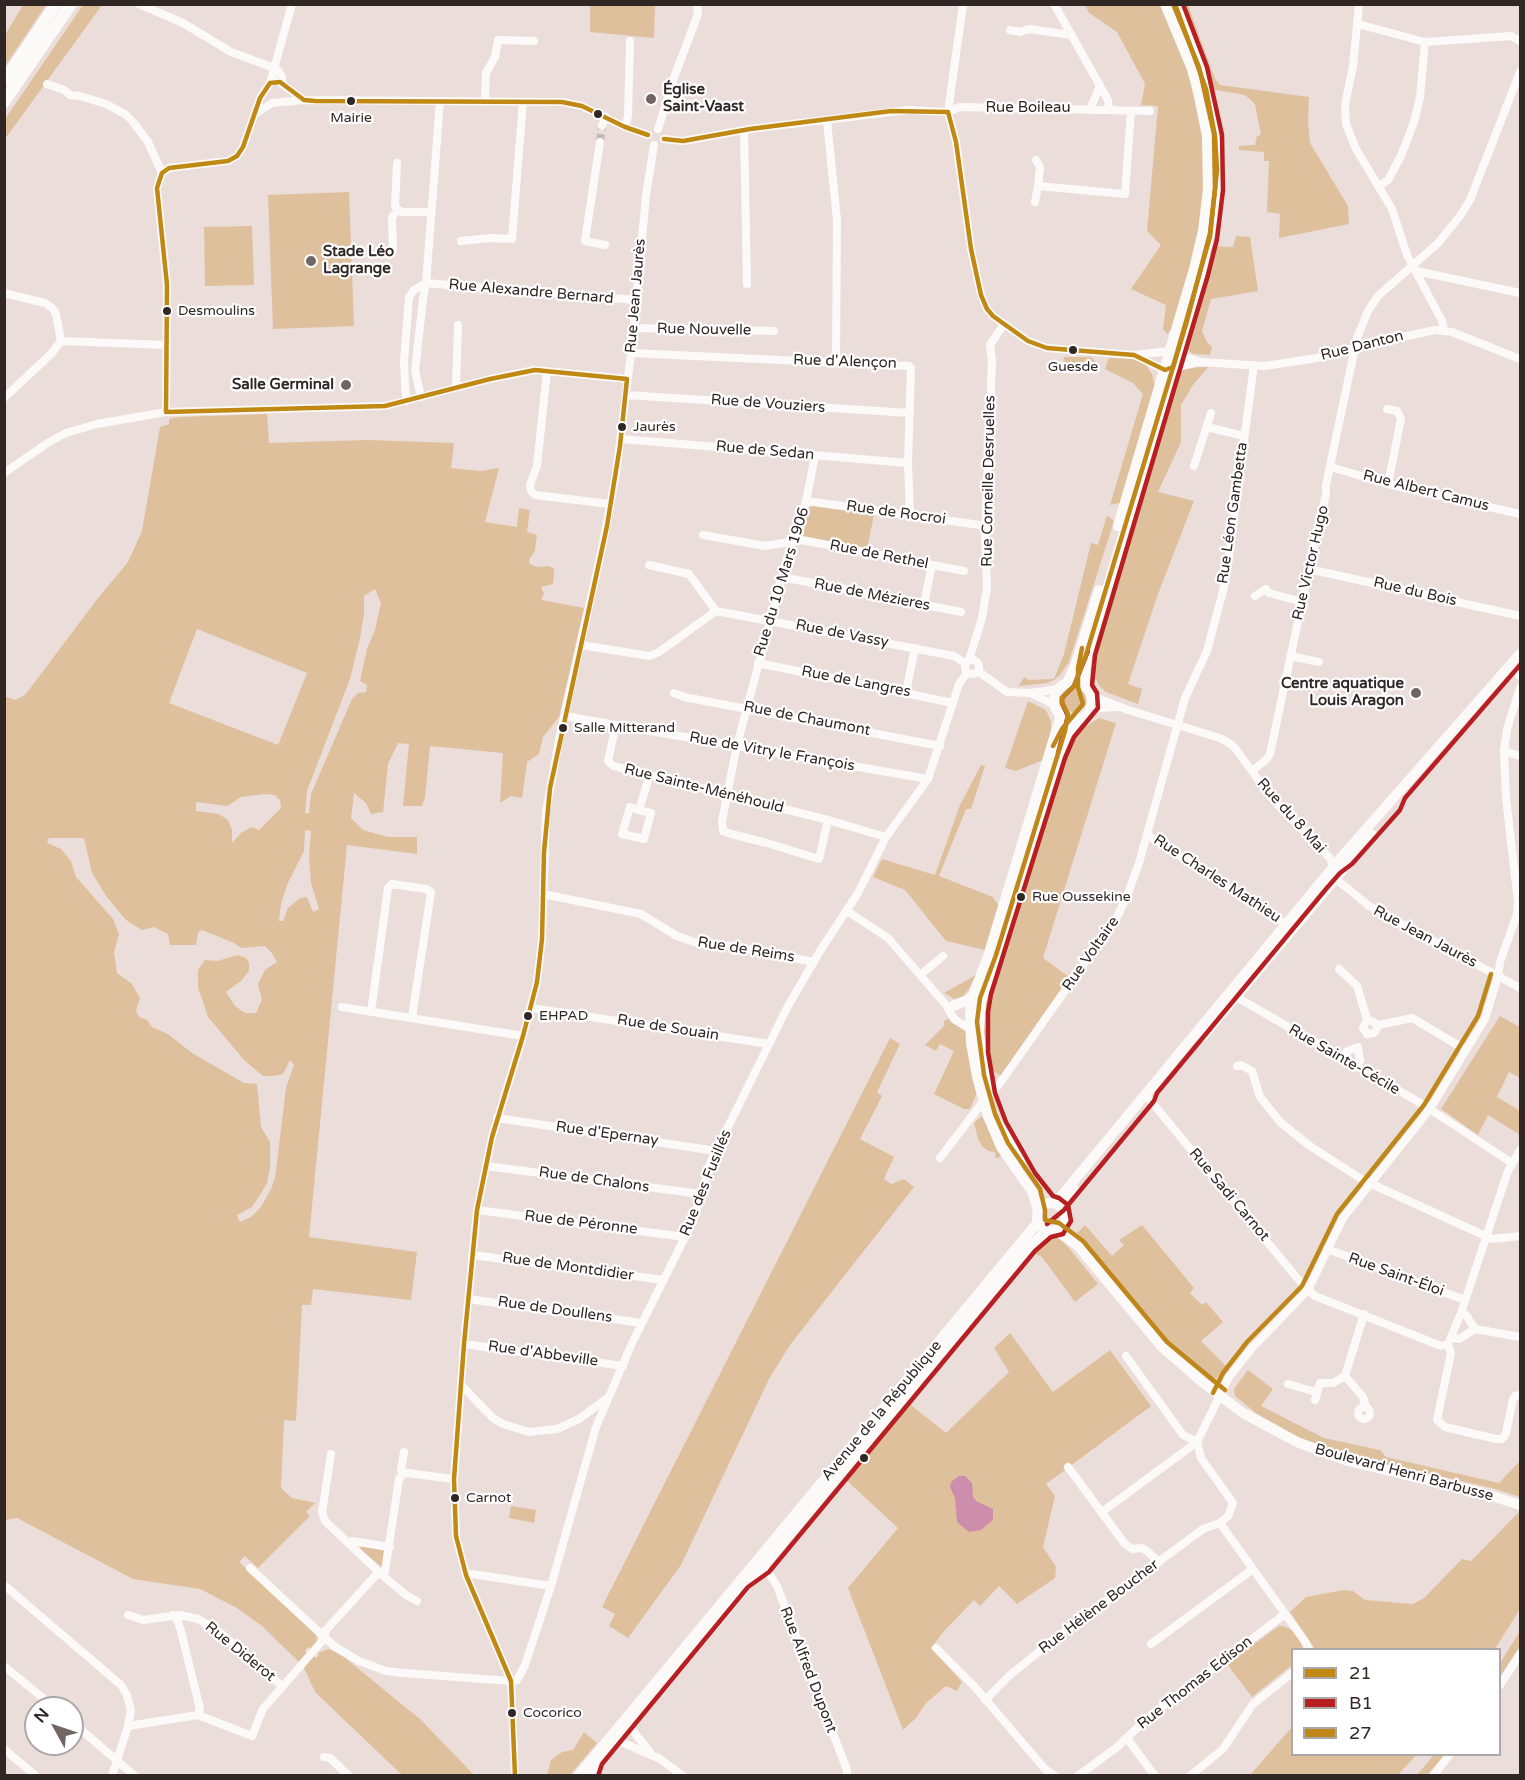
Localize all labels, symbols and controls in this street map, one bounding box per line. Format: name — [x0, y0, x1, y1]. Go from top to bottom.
place label: Église Saint-Vaast — [663, 81, 744, 116]
marker: Église Saint-Vaast — [644, 92, 658, 106]
marker: Mairie — [345, 95, 357, 107]
street label: Rue Boileau — [985, 99, 1071, 117]
unlabelled marker — [592, 108, 604, 120]
place label: Mairie — [330, 110, 372, 126]
street label: Rue Jean Jaurès — [622, 238, 650, 354]
place label: Stade Léo Lagrange — [323, 243, 394, 278]
marker: Stade Léo Lagrange — [304, 254, 318, 268]
street label: Rue Alexandre Bernard — [448, 276, 614, 308]
place label: Desmoulins — [178, 303, 255, 319]
marker: Desmoulins — [161, 305, 173, 317]
street label: Rue Nouvelle — [657, 320, 751, 340]
street label: Rue Danton — [1319, 327, 1405, 365]
marker: Guesde — [1067, 344, 1079, 356]
street label: Rue d'Alençon — [793, 351, 897, 373]
place label: Guesde — [1048, 359, 1098, 375]
place label: Salle Germinal — [232, 376, 334, 394]
marker: Salle Germinal — [339, 378, 353, 392]
street label: Rue de Vouziers — [710, 391, 826, 417]
street label: Rue Corneille Desruelles — [979, 395, 999, 567]
place label: Jaurès — [633, 419, 676, 435]
marker: Jaurès — [616, 421, 628, 433]
street label: Rue de Sedan — [715, 438, 815, 464]
street label: Rue Léon Gambetta — [1214, 441, 1252, 585]
street label: Rue Albert Camus — [1361, 467, 1491, 515]
street label: Rue de Rocroi — [845, 497, 947, 529]
street label: Rue Victor Hugo — [1289, 504, 1333, 622]
street label: Rue du 10 Mars 1906 — [751, 505, 813, 659]
street label: Rue de Rethel — [828, 537, 930, 573]
street label: Rue du Bois — [1372, 574, 1458, 610]
street label: Rue de Mézieres — [812, 575, 932, 615]
street label: Rue de Vassy — [794, 616, 890, 652]
street label: Rue de Langres — [800, 663, 912, 701]
place label: Centre aquatique Louis Aragon — [1281, 675, 1404, 710]
marker: Centre aquatique Louis Aragon — [1409, 686, 1423, 700]
street label: Rue de Chaumont — [742, 698, 872, 740]
place label: Salle Mitterand — [574, 720, 675, 736]
marker: Salle Mitterand — [557, 722, 569, 734]
street label: Rue de Vitry le François — [688, 729, 856, 775]
street label: Rue Sainte-Ménéhould — [622, 760, 786, 818]
street label: Rue du 8 Mai — [1253, 775, 1329, 857]
street label: Rue Charles Mathieu — [1150, 831, 1284, 927]
place label: Rue Oussekine — [1032, 889, 1131, 905]
marker: Rue Oussekine — [1015, 891, 1027, 903]
street label: Rue Jean Jaurès — [1370, 902, 1480, 972]
street label: Rue Voltaire — [1059, 913, 1123, 995]
street label: Rue de Reims — [696, 933, 796, 967]
place label: EHPAD — [539, 1008, 588, 1024]
marker: EHPAD — [522, 1010, 534, 1022]
street label: Rue de Souain — [616, 1011, 720, 1045]
street label: Rue Sainte-Cécile — [1285, 1021, 1403, 1099]
street label: Rue d'Epernay — [554, 1118, 660, 1150]
street label: Rue des Fusillés — [676, 1127, 736, 1239]
street label: Rue Sadi Carnot — [1185, 1145, 1273, 1245]
street label: Rue de Chalons — [538, 1163, 650, 1197]
street label: Rue de Péronne — [523, 1207, 639, 1239]
street label: Rue de Montdidier — [501, 1249, 635, 1285]
street label: Rue Saint-Éloi — [1346, 1249, 1446, 1301]
street label: Rue de Doullens — [497, 1293, 613, 1327]
street label: Rue d'Abbeville — [487, 1337, 599, 1371]
street label: Avenue de la République — [818, 1337, 946, 1485]
street label: Boulevard Henri Barbusse — [1313, 1440, 1495, 1506]
unlabelled marker — [858, 1452, 870, 1464]
place label: Carnot — [466, 1490, 511, 1506]
marker: Carnot — [449, 1492, 461, 1504]
street label: Rue Hélène Boucher — [1035, 1556, 1163, 1658]
street label: Rue Alfred Dupont — [776, 1604, 840, 1736]
street label: Rue Diderot — [201, 1618, 279, 1686]
street label: Rue Thomas Edison — [1134, 1633, 1256, 1733]
legend — [1291, 1648, 1501, 1756]
text: 21 — [1349, 1662, 1372, 1684]
text: B1 — [1349, 1692, 1373, 1714]
north arrow — [24, 1696, 84, 1756]
text: N — [30, 1704, 54, 1727]
place label: Cocorico — [523, 1705, 582, 1721]
marker: Cocorico — [506, 1707, 518, 1719]
text: 27 — [1349, 1722, 1372, 1744]

